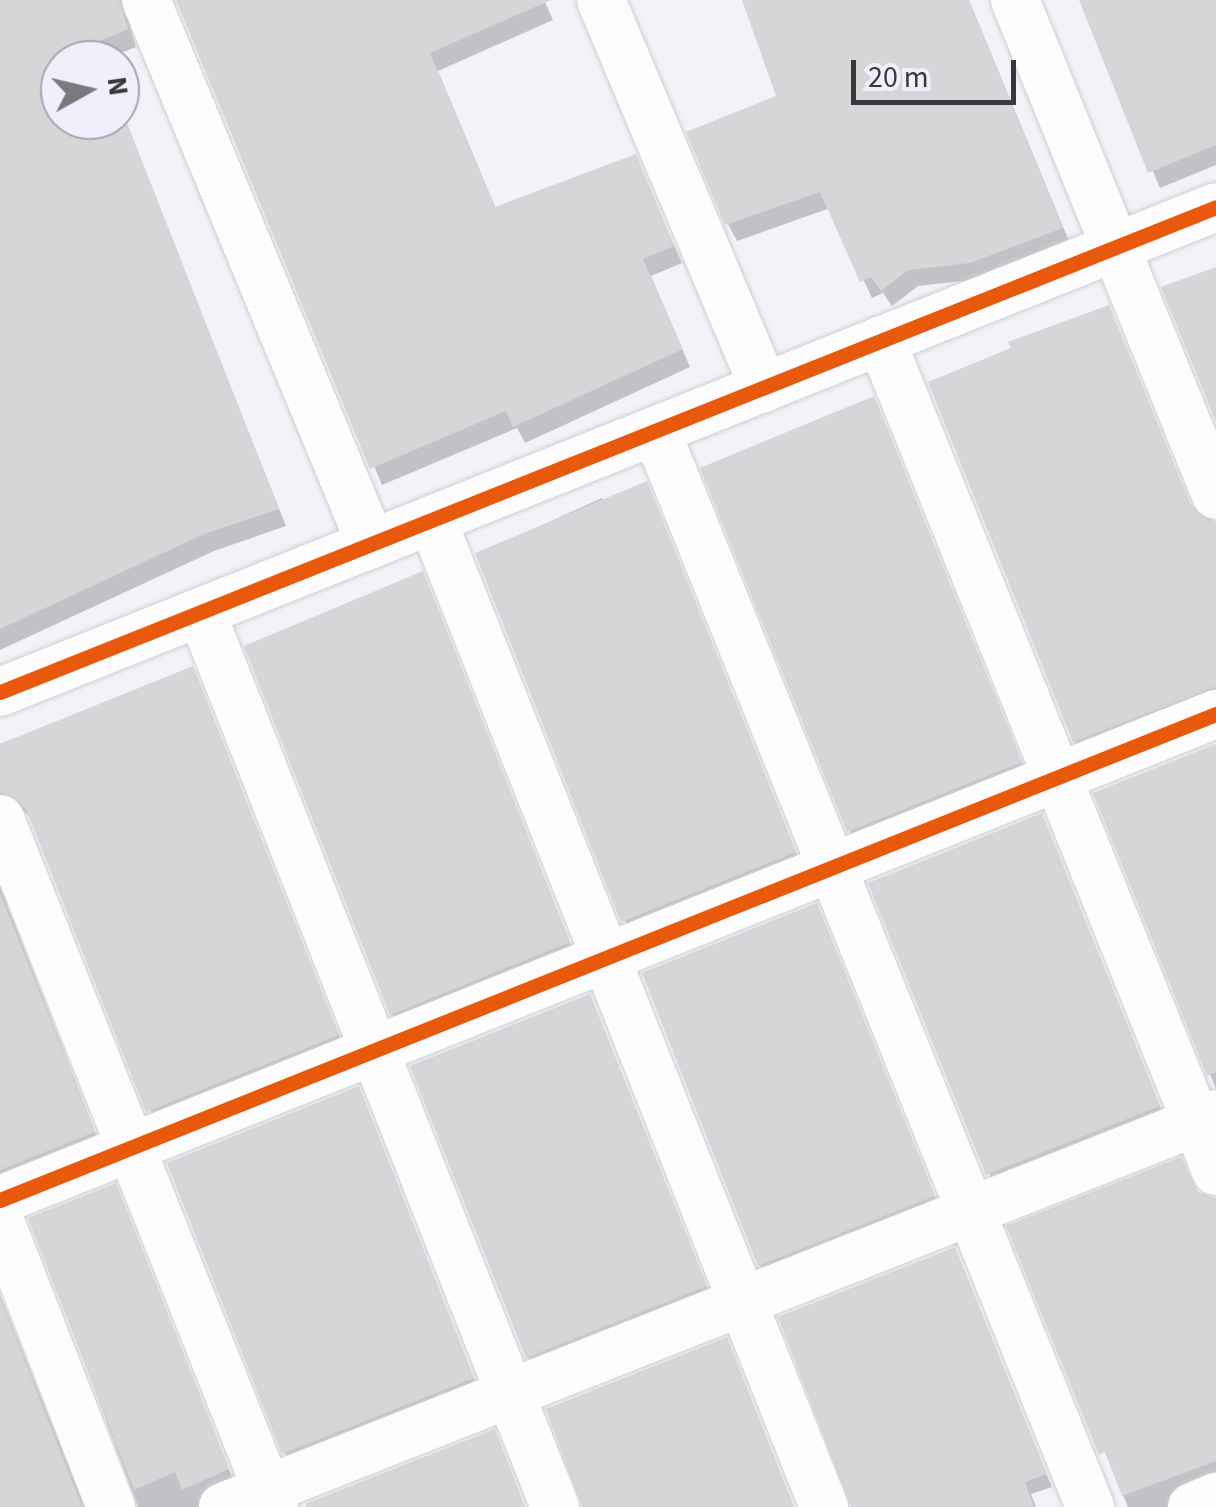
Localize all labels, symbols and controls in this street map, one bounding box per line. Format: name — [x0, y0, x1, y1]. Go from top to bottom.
north arrow — [40, 40, 140, 140]
scale bar — [856, 40, 1021, 102]
text: 20 m — [868, 56, 929, 99]
text: N — [97, 74, 139, 98]

